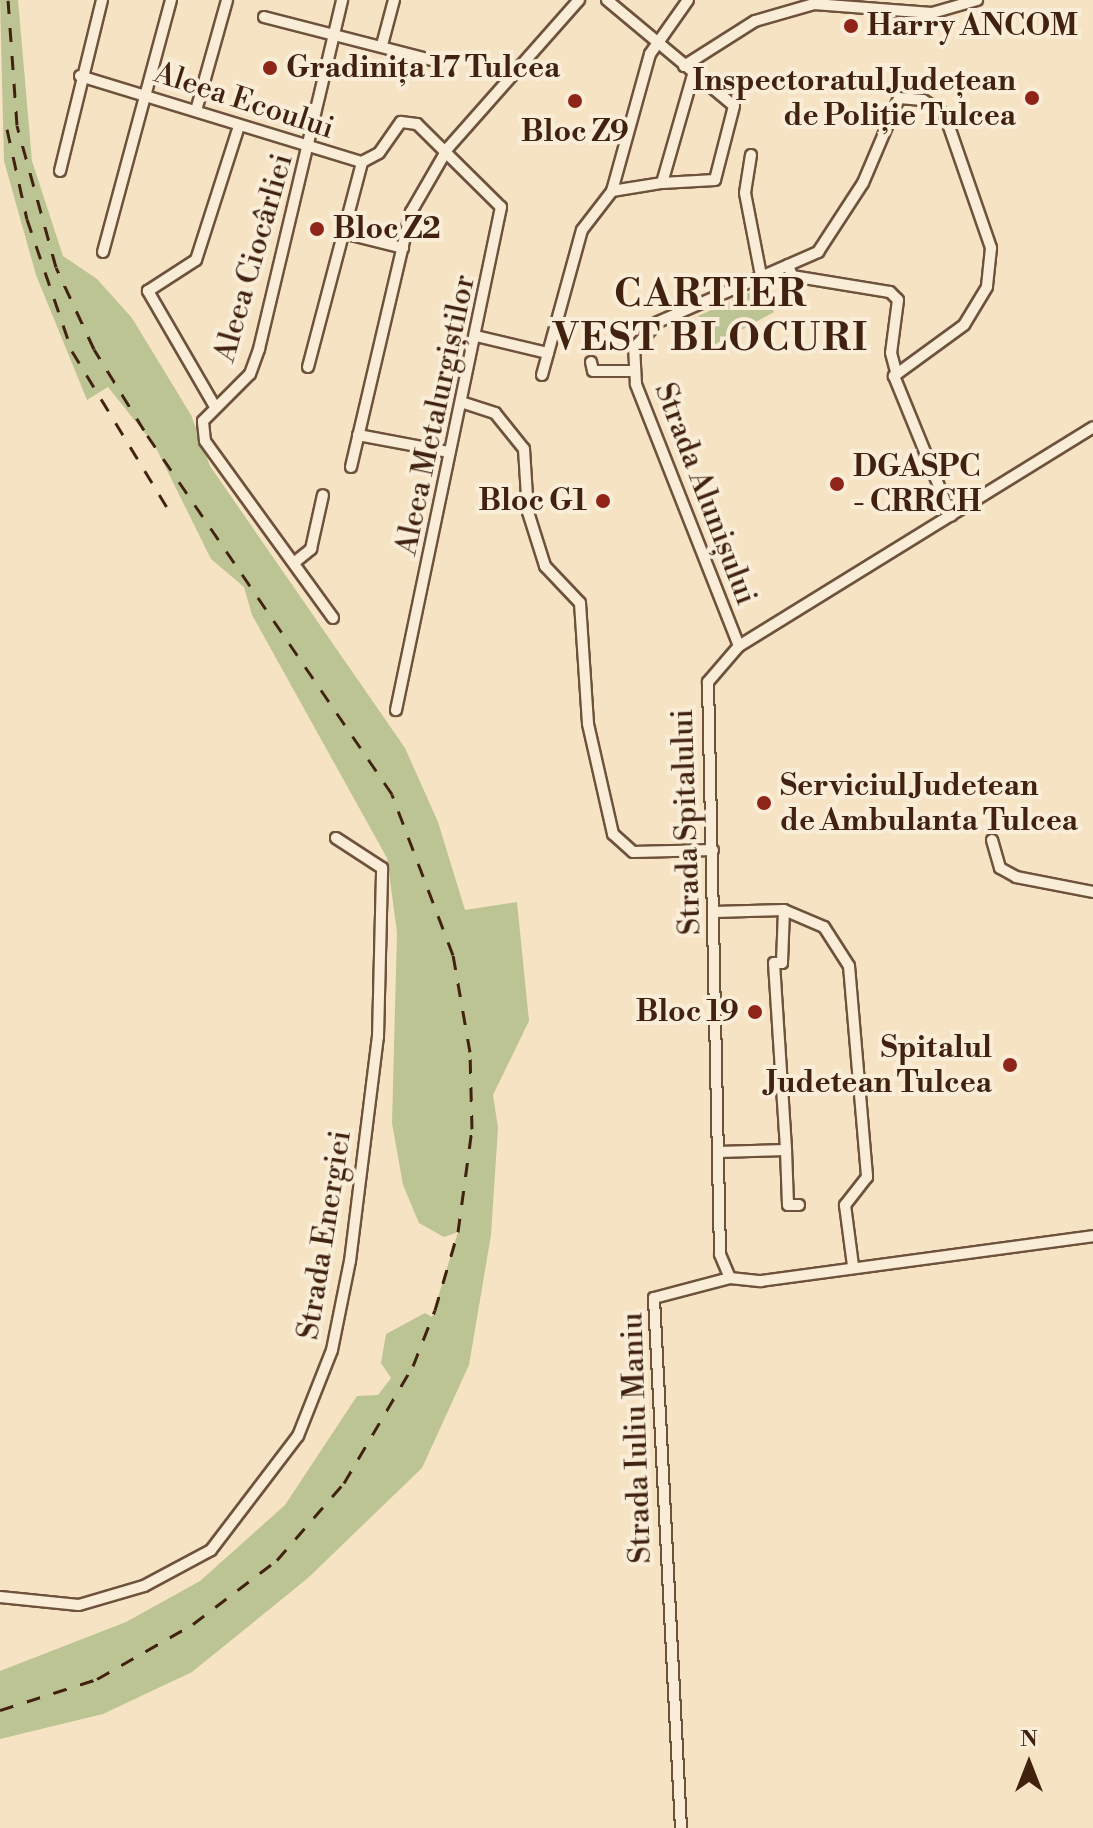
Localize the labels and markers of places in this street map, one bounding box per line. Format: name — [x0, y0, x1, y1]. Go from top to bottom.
place label: Harry ANCOM — [867, 8, 1078, 44]
marker: Harry ANCOM — [842, 17, 860, 35]
place label: Gradinița 17 Tulcea — [286, 50, 560, 86]
marker: Gradinița 17 Tulcea — [261, 59, 279, 77]
place label: Inspectoratul Județean de Poliție Tulcea — [693, 63, 1016, 134]
marker: Inspectoratul Județean de Poliție Tulcea — [1023, 89, 1041, 107]
marker: Bloc Z9 — [566, 92, 584, 110]
place label: Bloc Z9 — [521, 114, 629, 150]
place label: Bloc Z2 — [333, 211, 441, 247]
marker: Bloc Z2 — [308, 220, 326, 238]
place label: DGASPC - CRRCH — [853, 449, 981, 520]
marker: DGASPC - CRRCH — [828, 475, 846, 493]
place label: Bloc G1 — [478, 483, 587, 519]
marker: Bloc G1 — [594, 492, 612, 510]
place label: Serviciul Judetean de Ambulanta Tulcea — [780, 768, 1078, 838]
marker: Serviciul Judetean de Ambulanta Tulcea — [755, 794, 773, 812]
place label: Bloc 19 — [636, 994, 739, 1030]
marker: Bloc 19 — [746, 1003, 764, 1021]
place label: Spitalul Judetean Tulcea — [766, 1030, 992, 1100]
marker: Spitalul Judetean Tulcea — [999, 1054, 1021, 1076]

